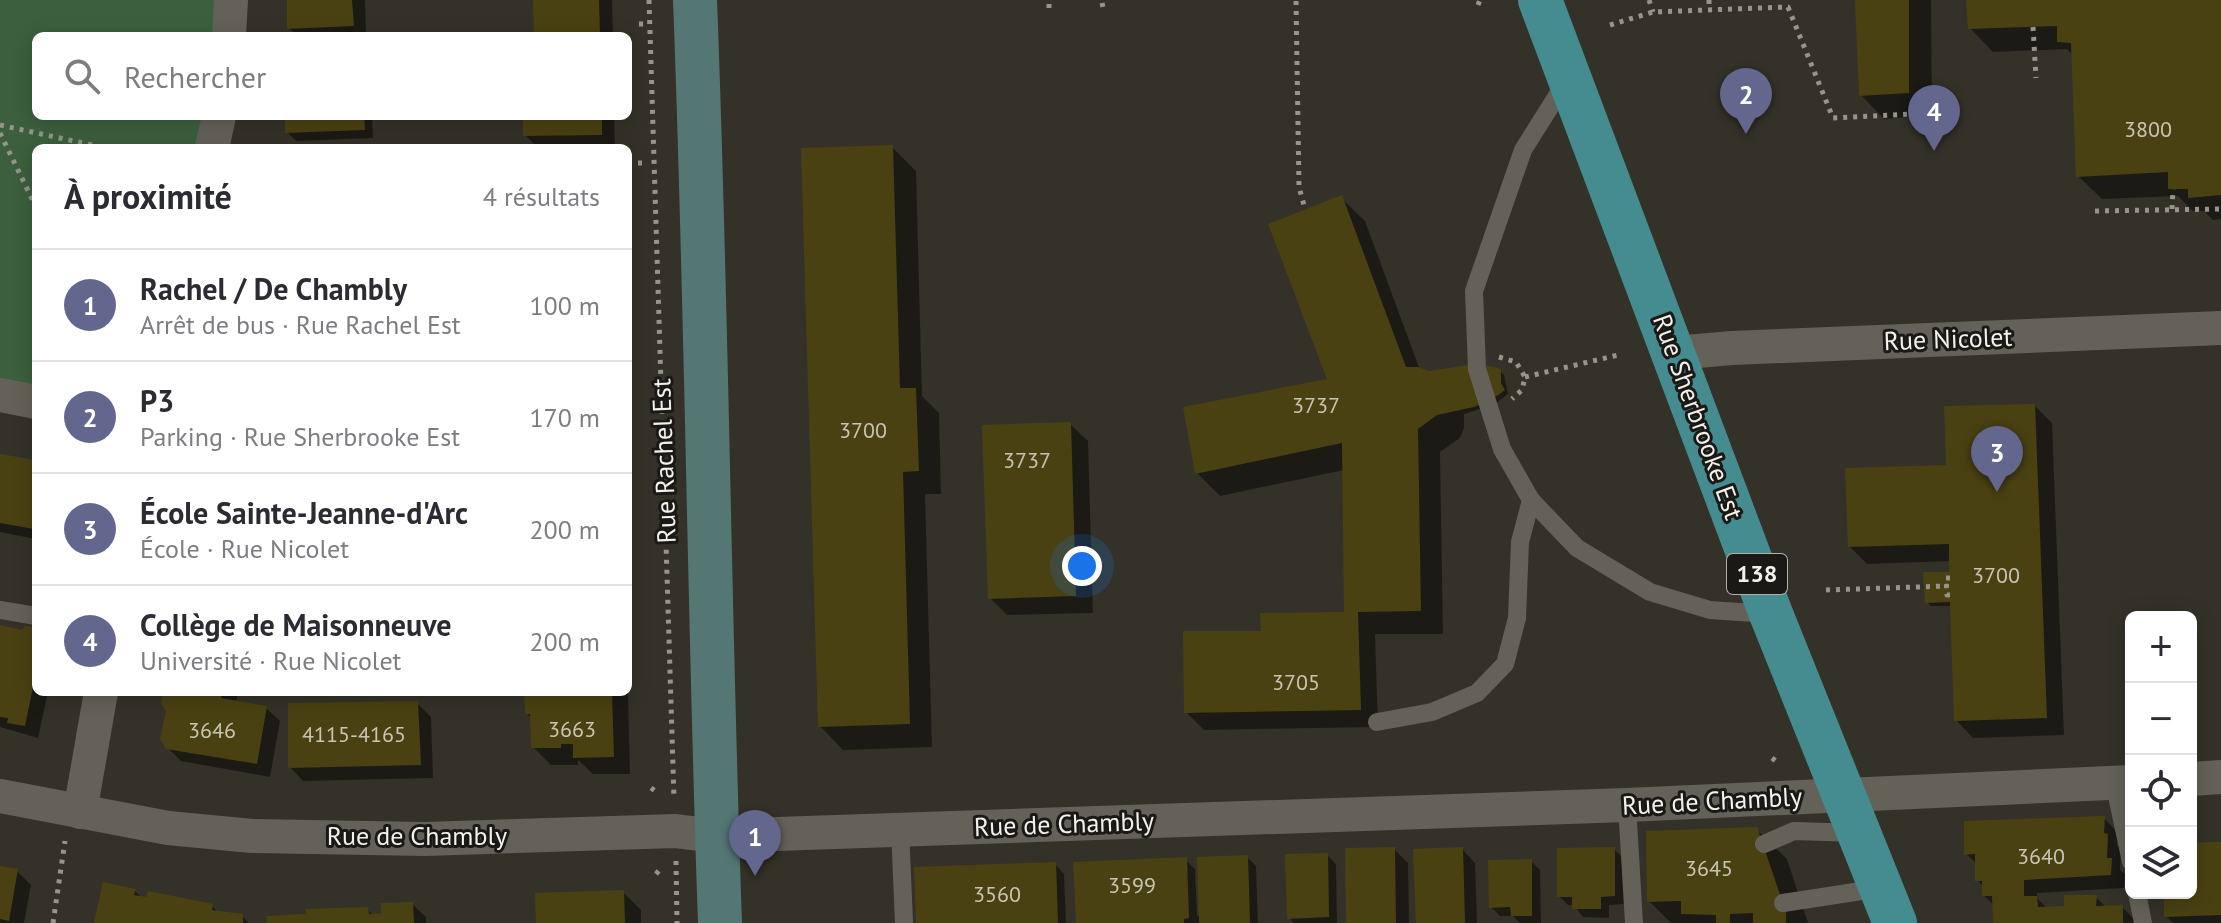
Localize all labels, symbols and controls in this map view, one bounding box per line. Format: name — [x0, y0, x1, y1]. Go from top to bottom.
search box — [32, 32, 632, 120]
icon: search — [60, 54, 104, 98]
text: Rechercher — [124, 57, 266, 96]
pin: 2 — [1720, 68, 1772, 134]
pin: 4 — [1908, 85, 1960, 151]
house number: 3800 — [2124, 115, 2172, 143]
text: À proximité — [64, 174, 232, 218]
text: 4 résultats — [483, 180, 600, 213]
text: Rachel / De Chambly — [140, 269, 407, 308]
text: 1 — [83, 289, 97, 322]
text: 100 m — [529, 289, 600, 322]
text: Arrêt de bus · Rue Rachel Est — [140, 308, 461, 341]
street label: Rue Sherbrooke Est — [1646, 310, 1751, 524]
street label: Rue Nicolet — [1883, 320, 2013, 357]
street label: Rue Rachel Est — [644, 378, 683, 544]
text: P3 — [140, 381, 174, 420]
house number: 3737 — [1292, 391, 1340, 419]
text: 2 — [83, 401, 97, 434]
text: 170 m — [529, 401, 600, 434]
house number: 3700 — [839, 416, 887, 444]
text: Parking · Rue Sherbrooke Est — [140, 420, 460, 453]
pin: 3 — [1971, 426, 2023, 492]
house number: 3737 — [1003, 446, 1051, 474]
text: École Sainte-Jeanne-d'Arc — [140, 493, 468, 532]
text: 3 — [83, 513, 97, 546]
text: 200 m — [529, 513, 600, 546]
text: École · Rue Nicolet — [140, 532, 349, 565]
your location — [1062, 546, 1102, 586]
road number: 138 — [1727, 554, 1787, 594]
house number: 3700 — [1972, 561, 2020, 589]
text: Collège de Maisonneuve — [140, 605, 452, 644]
map controls — [2125, 611, 2197, 899]
button: + — [2125, 611, 2197, 683]
text: 4 — [83, 625, 97, 658]
text: 200 m — [529, 625, 600, 658]
text: Université · Rue Nicolet — [140, 644, 401, 677]
house number: 3705 — [1272, 668, 1320, 696]
button: − — [2125, 683, 2197, 755]
house number: 3663 — [548, 715, 596, 743]
house number: 3646 — [188, 716, 236, 744]
house number: 4115-4165 — [302, 720, 406, 748]
button: locate — [2125, 755, 2197, 827]
street label: Rue de Chambly — [1621, 779, 1803, 822]
street label: Rue de Chambly — [973, 804, 1155, 843]
pin: 1 — [729, 810, 781, 876]
street label: Rue de Chambly — [327, 819, 507, 852]
button: layers — [2125, 827, 2197, 899]
house number: 3640 — [2017, 842, 2065, 870]
house number: 3645 — [1685, 854, 1733, 882]
house number: 3599 — [1108, 871, 1156, 899]
house number: 3560 — [973, 880, 1021, 908]

